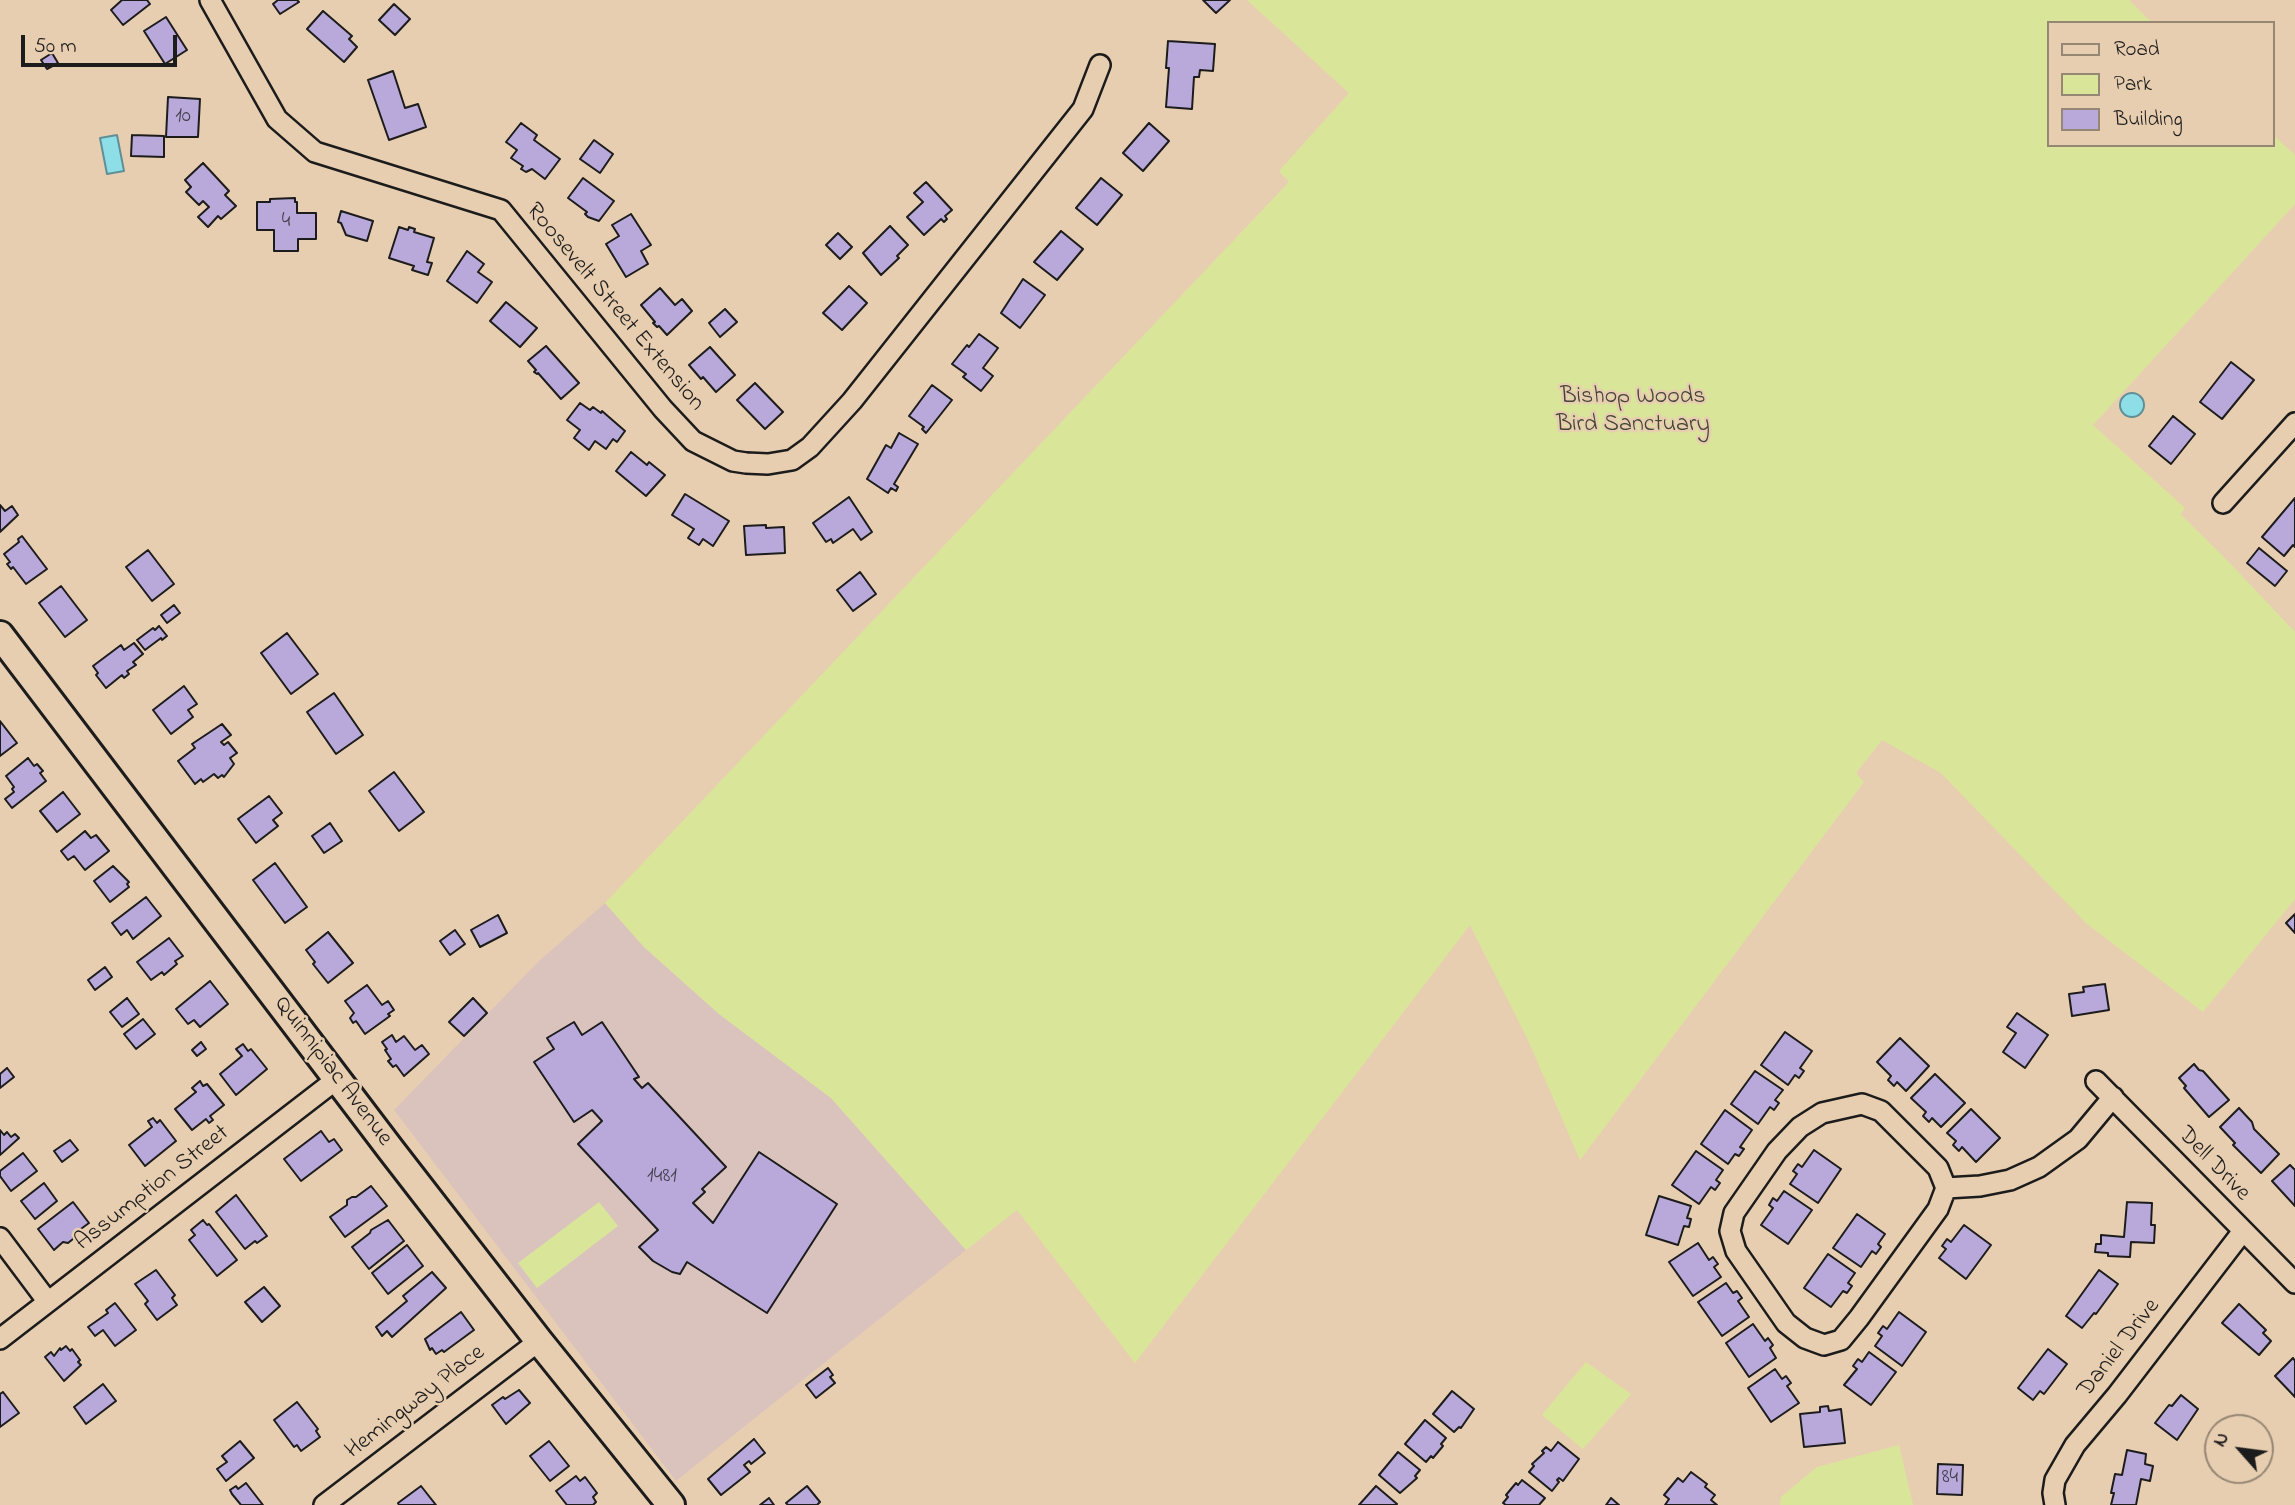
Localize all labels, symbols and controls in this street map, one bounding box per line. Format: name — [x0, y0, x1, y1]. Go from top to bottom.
scale bar — [24, 21, 180, 65]
legend — [2046, 21, 2274, 147]
text: 50 m — [34, 32, 77, 62]
text: Road — [2114, 35, 2160, 65]
text: Park — [2114, 70, 2152, 100]
house number: 10 — [175, 105, 191, 131]
text: Building — [2114, 105, 2183, 135]
street label: Roosevelt Street Extension — [518, 198, 710, 418]
house number: 4 — [282, 210, 290, 236]
park label: Bishop Woods Bird Sanctuary — [1556, 384, 1710, 440]
street label: Quinnipiac Avenue — [266, 991, 398, 1153]
street label: Assumption Street — [70, 1120, 236, 1258]
street label: Dell Drive — [2170, 1122, 2256, 1208]
house number: 1481 — [647, 1165, 677, 1191]
street label: Daniel Drive — [2072, 1294, 2168, 1404]
street label: Hemingway Place — [340, 1340, 492, 1466]
north arrow — [2204, 1414, 2274, 1484]
text: N — [2207, 1428, 2237, 1452]
house number: 84 — [1942, 1466, 1958, 1492]

